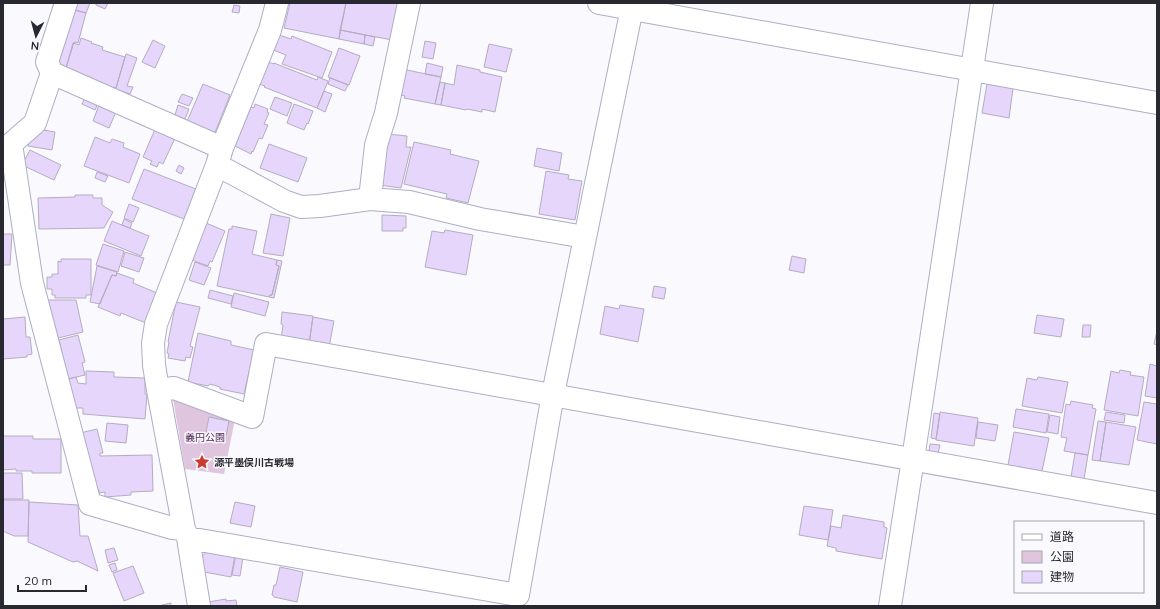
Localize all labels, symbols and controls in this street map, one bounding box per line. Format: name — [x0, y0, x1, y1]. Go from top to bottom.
north arrow — [16, 16, 56, 56]
text: N — [30, 39, 40, 53]
park label: 義円公園 — [185, 431, 225, 444]
place icon: 源平墨俣川古戦場 — [193, 453, 211, 471]
place label: 源平墨俣川古戦場 — [214, 456, 294, 469]
legend — [1014, 521, 1144, 593]
text: 道路 — [1050, 529, 1074, 544]
text: 公園 — [1050, 549, 1074, 564]
scale bar — [18, 567, 86, 593]
text: 建物 — [1050, 569, 1074, 584]
text: 20 m — [24, 573, 52, 588]

